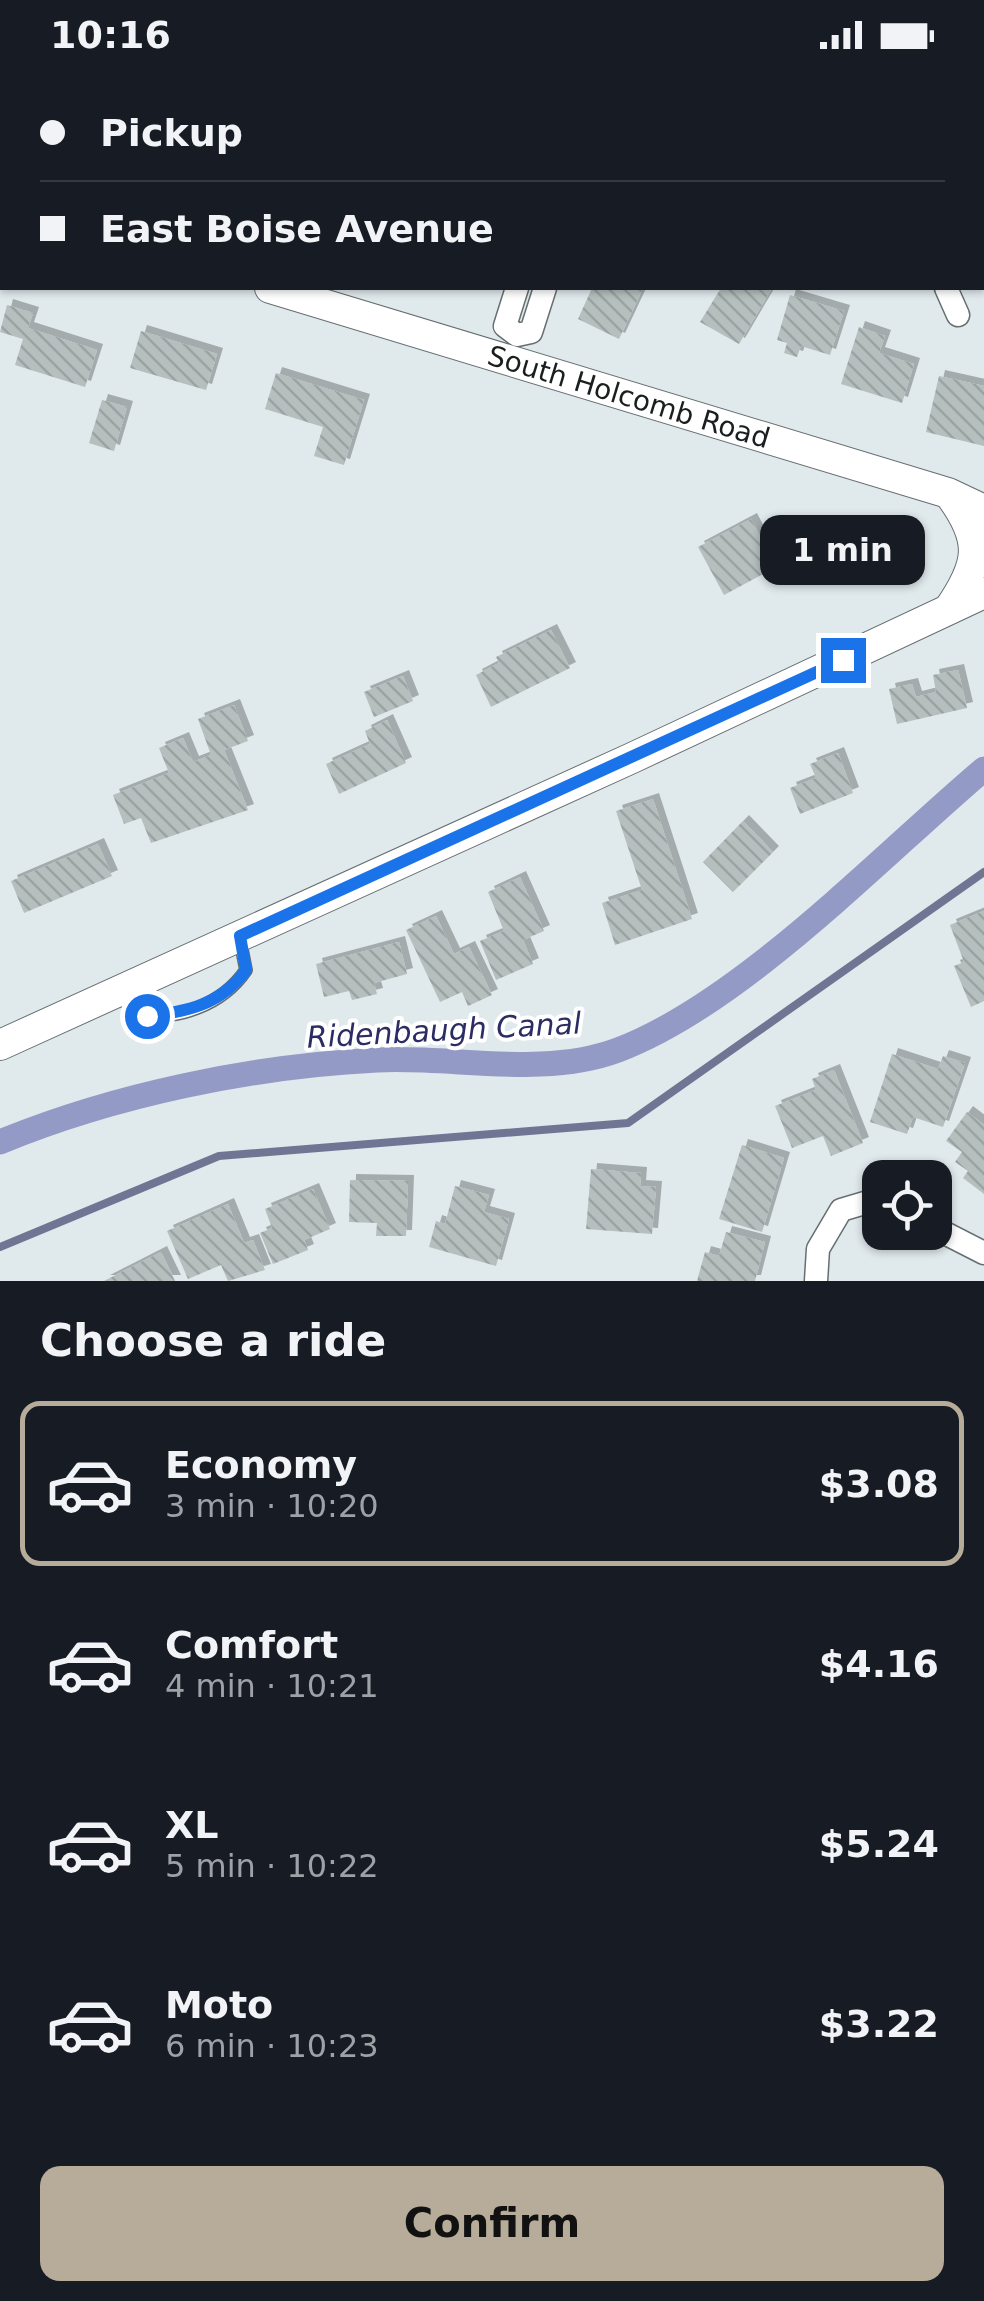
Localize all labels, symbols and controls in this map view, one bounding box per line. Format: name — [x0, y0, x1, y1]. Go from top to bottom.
text: 10:16 — [50, 13, 171, 57]
text: Pickup — [100, 111, 243, 155]
text: East Boise Avenue — [100, 207, 494, 251]
street label: South Holcomb Road — [484, 338, 774, 455]
callout: 1 min — [760, 515, 926, 585]
text: 1 min — [792, 531, 893, 569]
route end — [821, 638, 866, 683]
route start — [125, 994, 170, 1039]
water label: Ridenbaugh Canal — [306, 1005, 583, 1055]
map controls — [862, 1160, 952, 1250]
button: locate — [862, 1160, 952, 1250]
text: Choose a ride — [40, 1314, 386, 1367]
icon: car — [45, 1439, 135, 1529]
text: Economy — [165, 1443, 357, 1487]
text: $3.08 — [819, 1462, 939, 1506]
text: 3 min · 10:20 — [165, 1487, 379, 1525]
icon: car — [45, 1619, 135, 1709]
text: Comfort — [165, 1623, 338, 1667]
text: $4.16 — [819, 1642, 939, 1686]
text: 4 min · 10:21 — [165, 1667, 379, 1705]
icon: car — [45, 1799, 135, 1889]
text: XL — [165, 1803, 219, 1847]
text: $5.24 — [819, 1822, 939, 1866]
text: 5 min · 10:22 — [165, 1847, 379, 1885]
icon: car — [45, 1979, 135, 2069]
text: Moto — [165, 1983, 273, 2027]
text: $3.22 — [819, 2002, 939, 2046]
text: 6 min · 10:23 — [165, 2027, 379, 2065]
button: Confirm — [40, 2166, 944, 2281]

